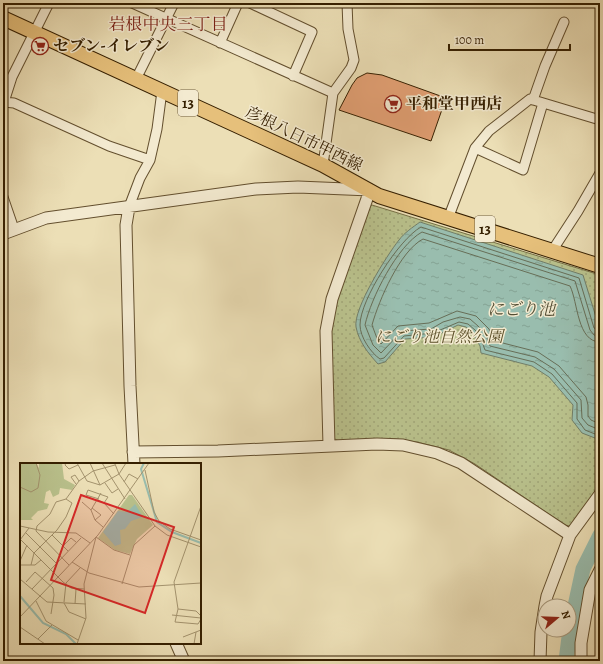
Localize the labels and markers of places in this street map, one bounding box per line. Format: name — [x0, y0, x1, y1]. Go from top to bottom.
place label: セブン-イレブン — [53, 35, 169, 57]
supermarket icon: セブン-イレブン — [30, 36, 50, 56]
place label: 平和堂甲西店 — [406, 93, 502, 115]
supermarket icon: 平和堂甲西店 — [383, 94, 403, 114]

